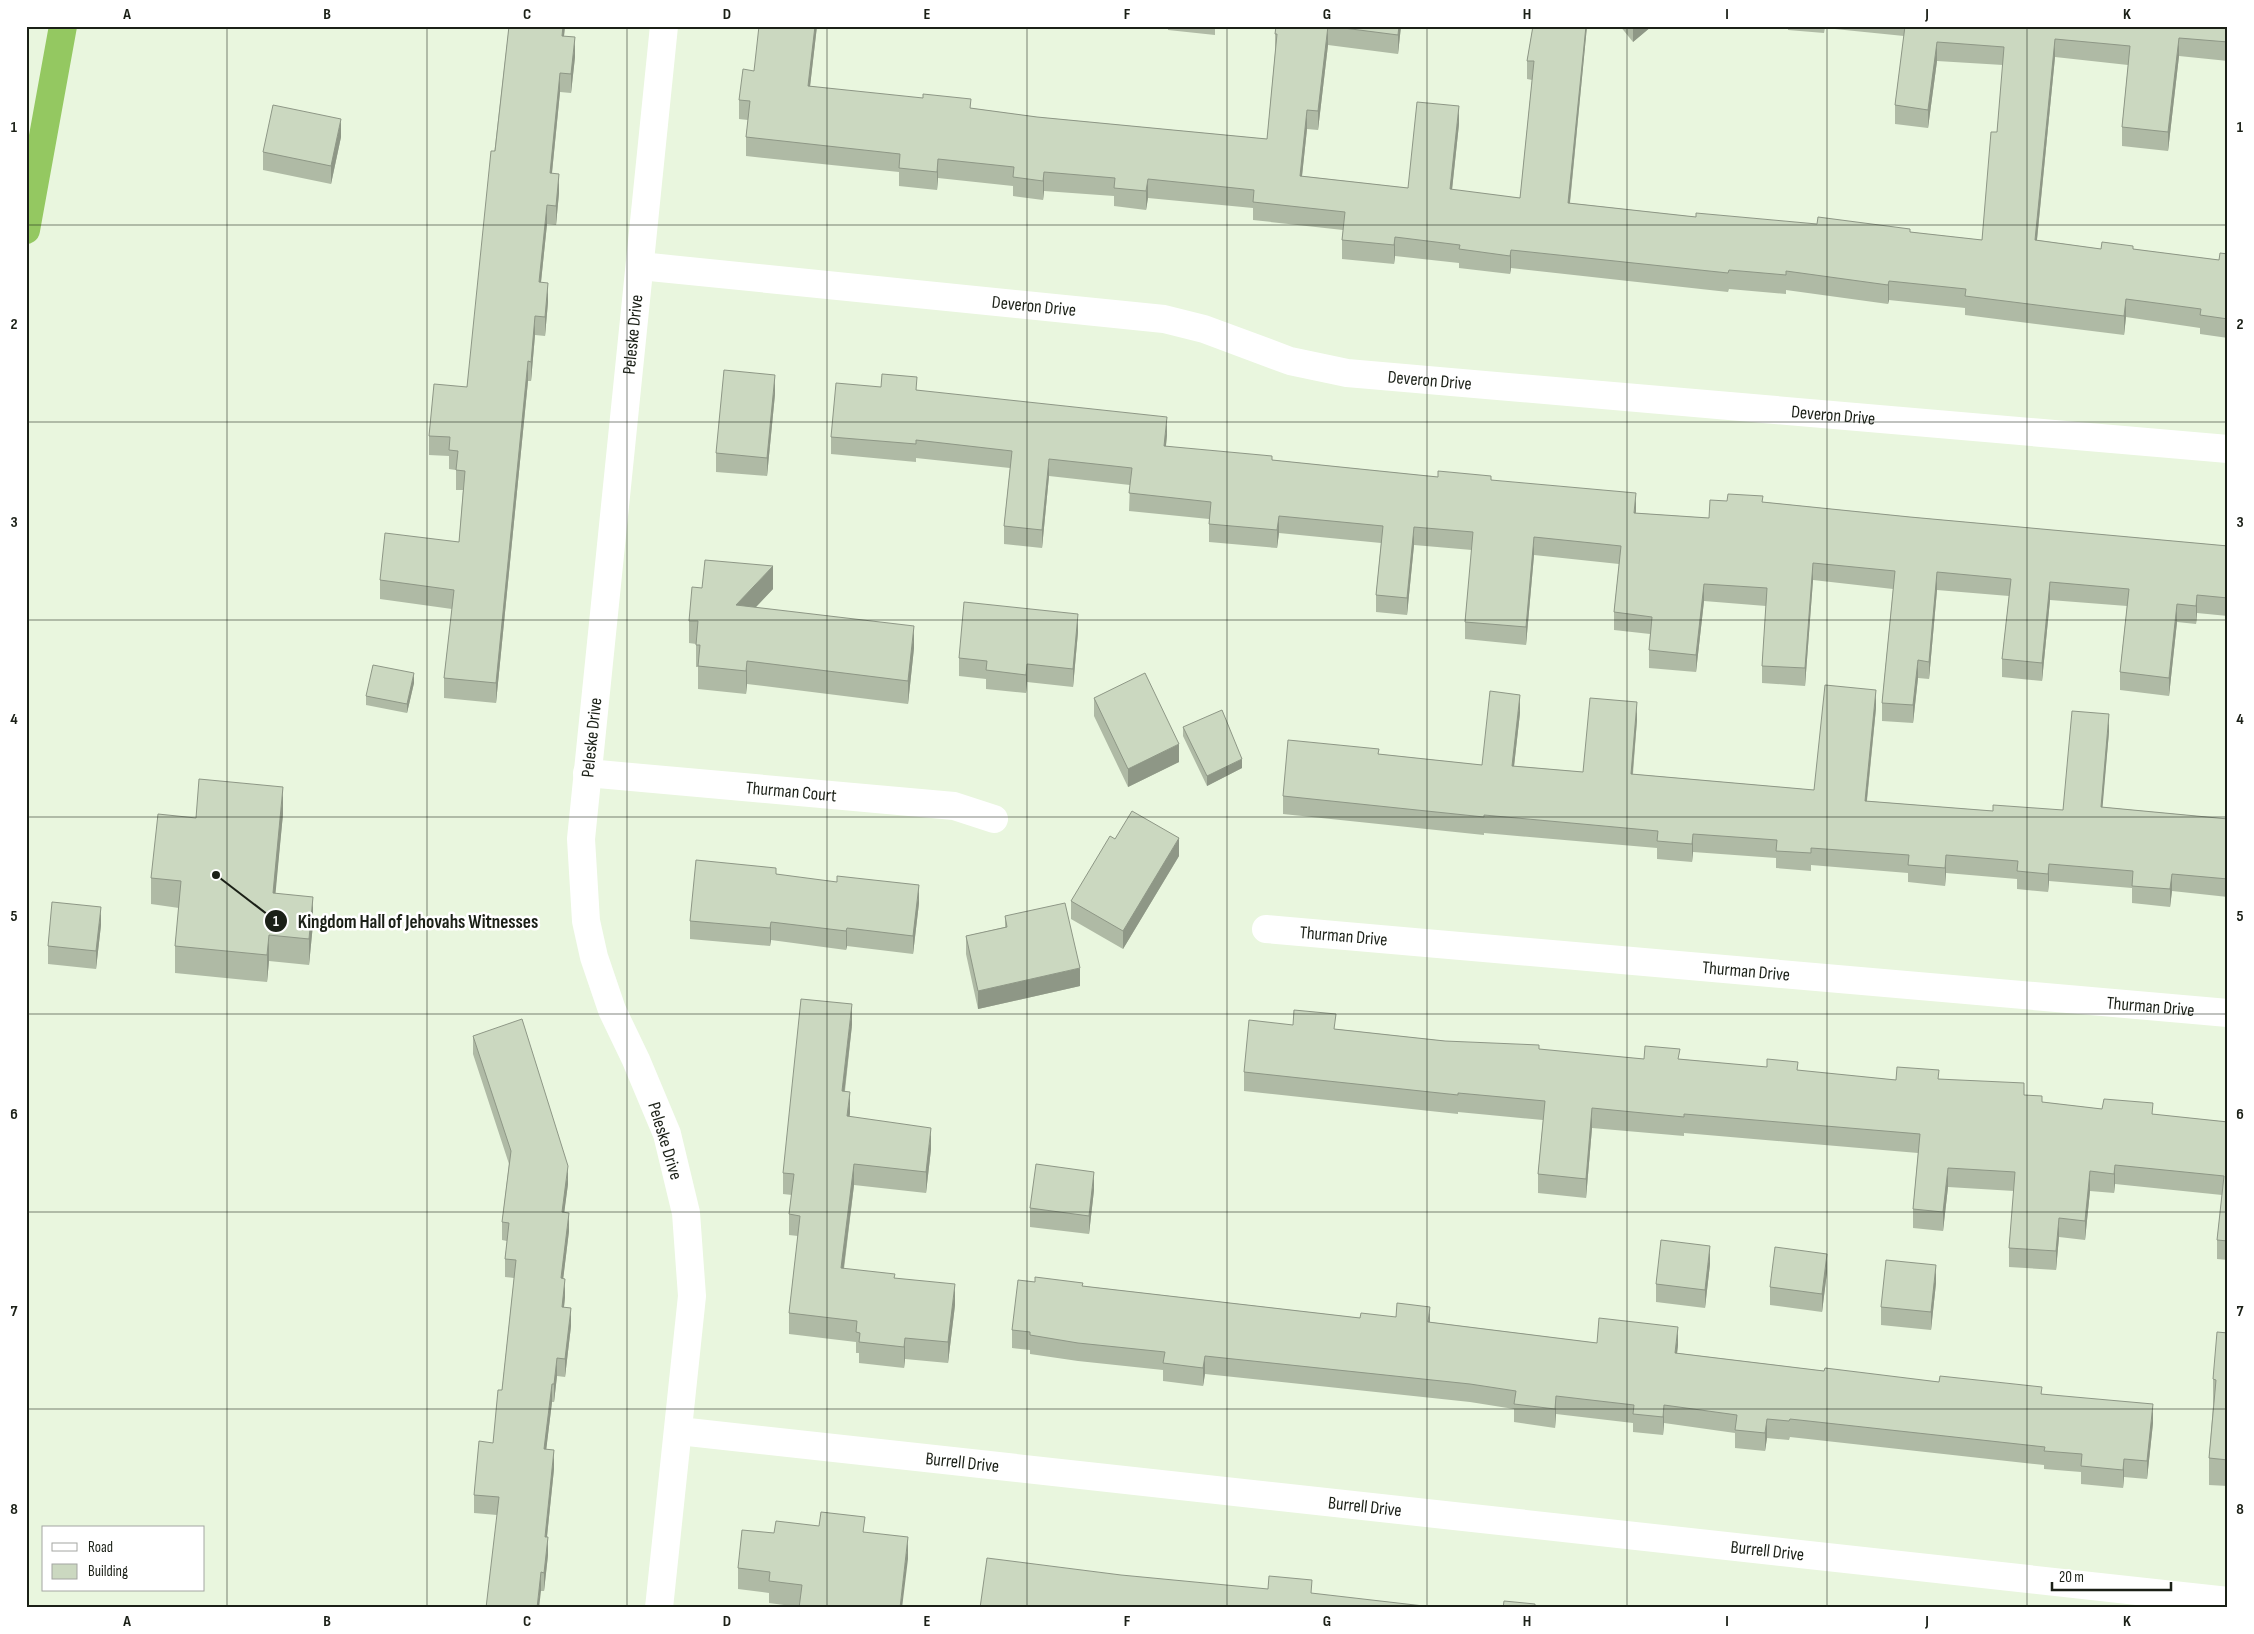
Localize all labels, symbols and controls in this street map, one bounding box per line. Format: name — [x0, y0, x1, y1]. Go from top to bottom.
text: A — [122, 5, 131, 24]
text: B — [323, 5, 331, 24]
text: C — [523, 5, 531, 24]
text: D — [723, 5, 731, 24]
text: E — [924, 5, 931, 24]
text: F — [1124, 5, 1131, 24]
text: G — [1323, 5, 1331, 24]
text: H — [1523, 5, 1531, 24]
text: I — [1725, 5, 1729, 24]
text: J — [1924, 5, 1929, 24]
text: K — [2123, 5, 2131, 24]
text: 1 — [11, 118, 18, 137]
text: 1 — [2237, 118, 2244, 137]
street label: Deveron Drive — [991, 291, 1077, 321]
street label: Peleske Drive — [618, 294, 647, 375]
text: 2 — [10, 315, 18, 334]
text: 2 — [2236, 315, 2244, 334]
street label: Deveron Drive — [1387, 366, 1473, 394]
street label: Deveron Drive — [1790, 401, 1876, 429]
text: 3 — [10, 513, 18, 532]
text: 3 — [2236, 513, 2244, 532]
street label: Peleske Drive — [577, 697, 606, 778]
text: 4 — [10, 710, 18, 729]
text: 4 — [2236, 710, 2244, 729]
street label: Thurman Court — [745, 777, 838, 806]
callout: Kingdom Hall of Jehovahs Witnesses — [263, 904, 548, 938]
text: 5 — [10, 907, 18, 926]
text: 5 — [2236, 907, 2244, 926]
text: Kingdom Hall of Jehovahs Witnesses — [298, 911, 538, 934]
text: 1 — [273, 912, 279, 931]
street label: Thurman Drive — [1299, 921, 1389, 950]
street label: Thurman Drive — [1701, 957, 1791, 985]
street label: Thurman Drive — [2106, 992, 2195, 1021]
street label: Peleske Drive — [643, 1100, 687, 1182]
text: 6 — [10, 1105, 18, 1124]
text: 6 — [2236, 1105, 2244, 1124]
text: 7 — [11, 1302, 18, 1321]
text: 7 — [2237, 1302, 2244, 1321]
street label: Burrell Drive — [924, 1448, 1000, 1477]
street label: Burrell Drive — [1327, 1492, 1403, 1521]
text: 8 — [10, 1500, 18, 1519]
text: 8 — [2236, 1500, 2244, 1519]
legend — [42, 1526, 205, 1592]
street label: Burrell Drive — [1730, 1536, 1805, 1565]
text: Road — [88, 1538, 113, 1557]
scale bar — [2052, 1559, 2170, 1591]
text: Building — [88, 1562, 128, 1581]
text: 20 m — [2059, 1568, 2084, 1587]
text: A — [122, 1612, 131, 1631]
text: B — [323, 1612, 331, 1631]
text: C — [523, 1612, 531, 1631]
text: D — [723, 1612, 731, 1631]
text: E — [924, 1612, 931, 1631]
text: F — [1124, 1612, 1131, 1631]
text: G — [1323, 1612, 1331, 1631]
text: H — [1523, 1612, 1531, 1631]
text: I — [1725, 1612, 1729, 1631]
text: J — [1924, 1612, 1929, 1631]
text: K — [2123, 1612, 2131, 1631]

